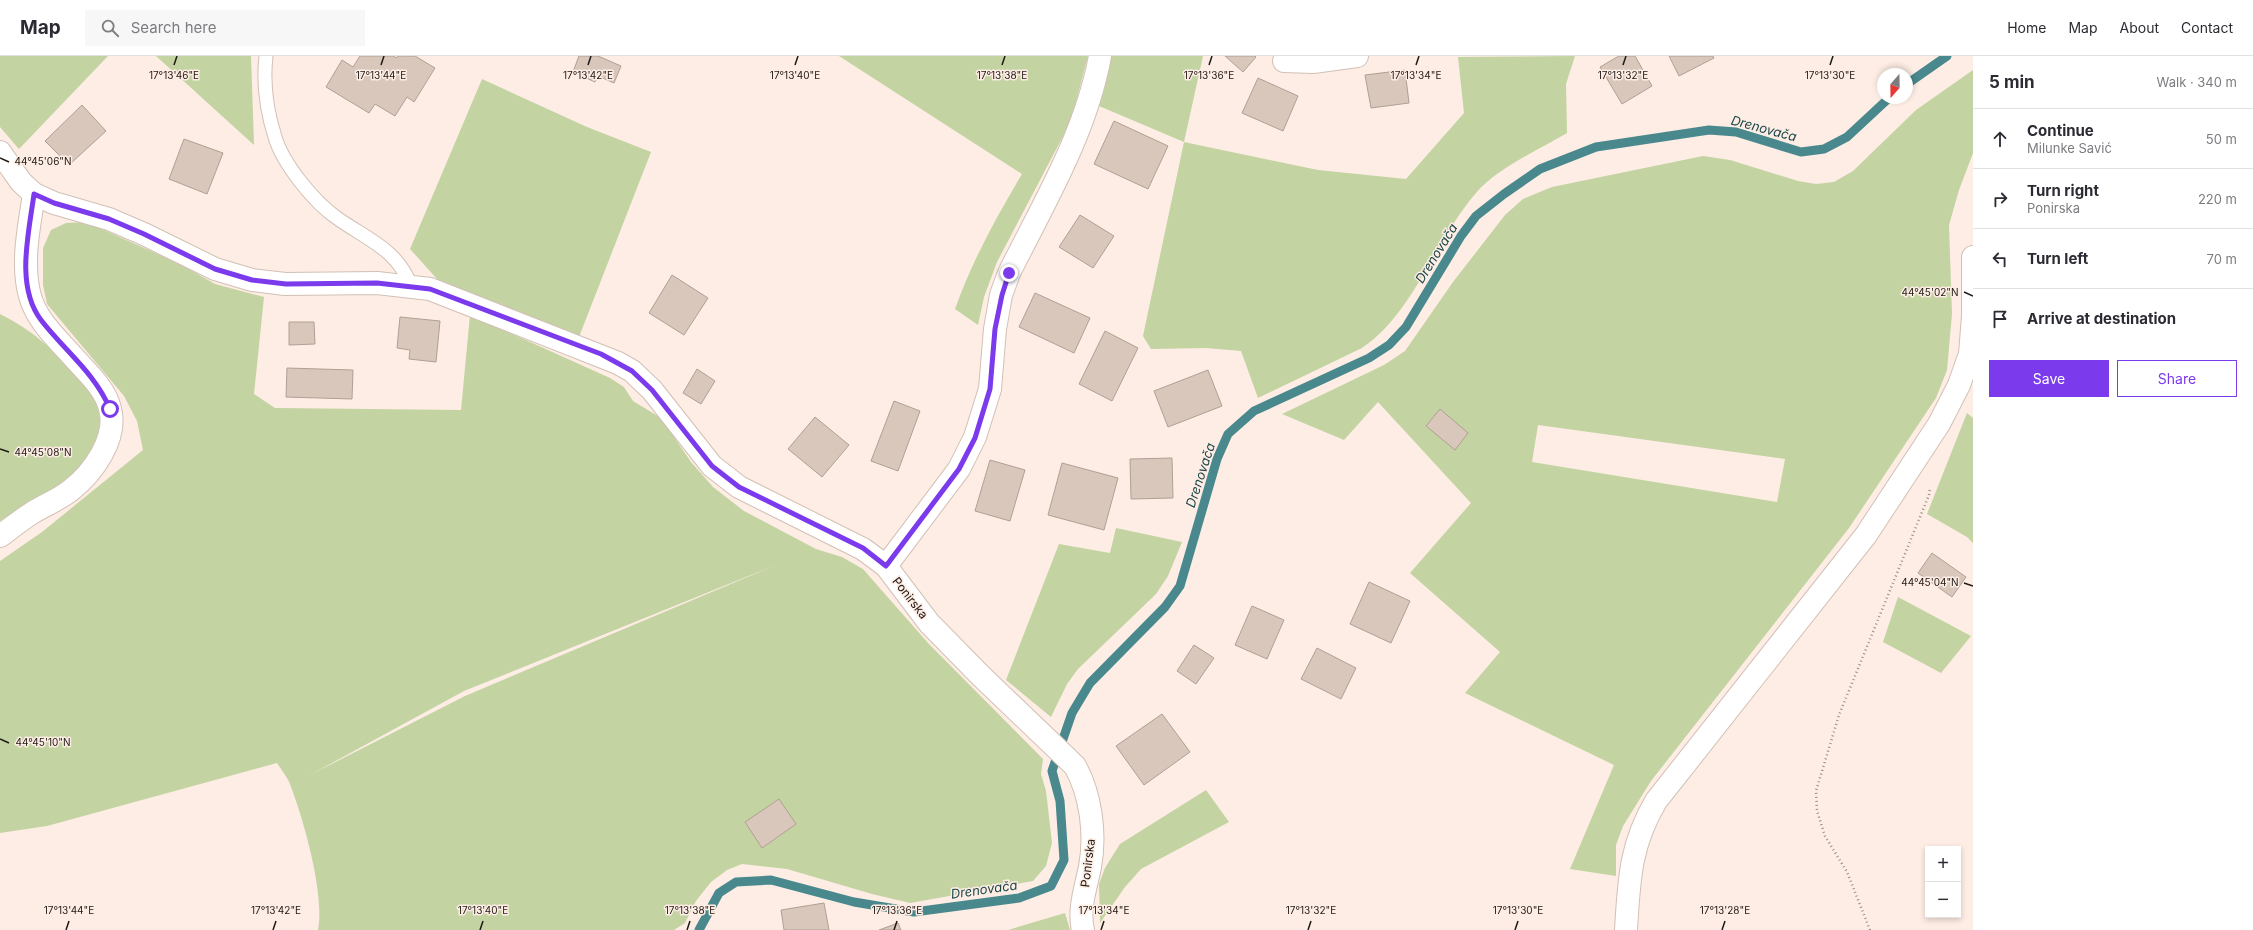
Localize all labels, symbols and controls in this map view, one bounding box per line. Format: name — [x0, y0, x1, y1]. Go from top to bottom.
search box — [85, 10, 365, 46]
text: Map — [20, 16, 61, 39]
icon: search — [99, 17, 121, 39]
text: Search here — [131, 18, 216, 37]
text: Home — [2007, 19, 2046, 36]
text: Map — [2068, 19, 2098, 36]
text: About — [2120, 19, 2159, 36]
text: Contact — [2181, 19, 2233, 36]
north arrow — [1877, 68, 1913, 104]
text: 17°13'46"E — [149, 69, 199, 81]
text: 17°13'44"E — [356, 69, 406, 81]
text: 17°13'42"E — [563, 69, 613, 81]
text: 17°13'40"E — [770, 69, 820, 81]
text: 17°13'38"E — [977, 69, 1027, 81]
text: 17°13'36"E — [1184, 69, 1234, 81]
text: 17°13'34"E — [1391, 69, 1441, 81]
text: 17°13'32"E — [1598, 69, 1648, 81]
text: 17°13'30"E — [1805, 69, 1855, 81]
text: 5 min — [1989, 72, 2035, 92]
text: Walk · 340 m — [2157, 74, 2237, 90]
water label: Drenovača — [1729, 112, 1799, 144]
text: Continue — [2027, 121, 2094, 140]
icon: ahead — [1989, 128, 2011, 150]
text: 50 m — [2206, 131, 2237, 147]
text: Milunke Savić — [2027, 140, 2112, 156]
text: 44°45'06"N — [14, 155, 72, 167]
text: Turn right — [2027, 181, 2099, 200]
icon: right — [1989, 188, 2011, 210]
text: 220 m — [2198, 191, 2237, 207]
text: Ponirska — [2027, 200, 2080, 216]
water label: Drenovača — [1411, 220, 1461, 286]
icon: left — [1989, 248, 2011, 270]
text: Turn left — [2027, 249, 2088, 268]
text: 70 m — [2207, 251, 2237, 267]
route end — [1000, 264, 1018, 282]
text: 44°45'02"N — [1902, 286, 1958, 298]
icon: arrive — [1989, 308, 2011, 330]
text: Arrive at destination — [2027, 309, 2176, 328]
button: Save — [1989, 360, 2109, 397]
button: Share — [2117, 360, 2237, 397]
route start — [101, 400, 119, 418]
water label: Drenovača — [1182, 441, 1218, 509]
text: 44°45'08"N — [14, 446, 72, 458]
street label: Ponirska — [889, 574, 931, 622]
text: 44°45'04"N — [1901, 576, 1959, 588]
text: 44°45'10"N — [16, 736, 70, 748]
street label: Ponirska — [1077, 838, 1098, 888]
map controls — [1925, 846, 1961, 918]
button: + — [1925, 846, 1961, 882]
water label: Drenovača — [950, 876, 1018, 902]
button: − — [1925, 882, 1961, 918]
text: 17°13'44"E — [44, 904, 94, 916]
text: 17°13'42"E — [251, 904, 301, 916]
text: 17°13'40"E — [458, 904, 508, 916]
text: 17°13'38"E — [665, 904, 715, 916]
text: 17°13'36"E — [872, 904, 922, 916]
text: 17°13'34"E — [1079, 904, 1129, 916]
text: 17°13'32"E — [1286, 904, 1336, 916]
text: 17°13'30"E — [1493, 904, 1543, 916]
text: 17°13'28"E — [1700, 904, 1750, 916]

